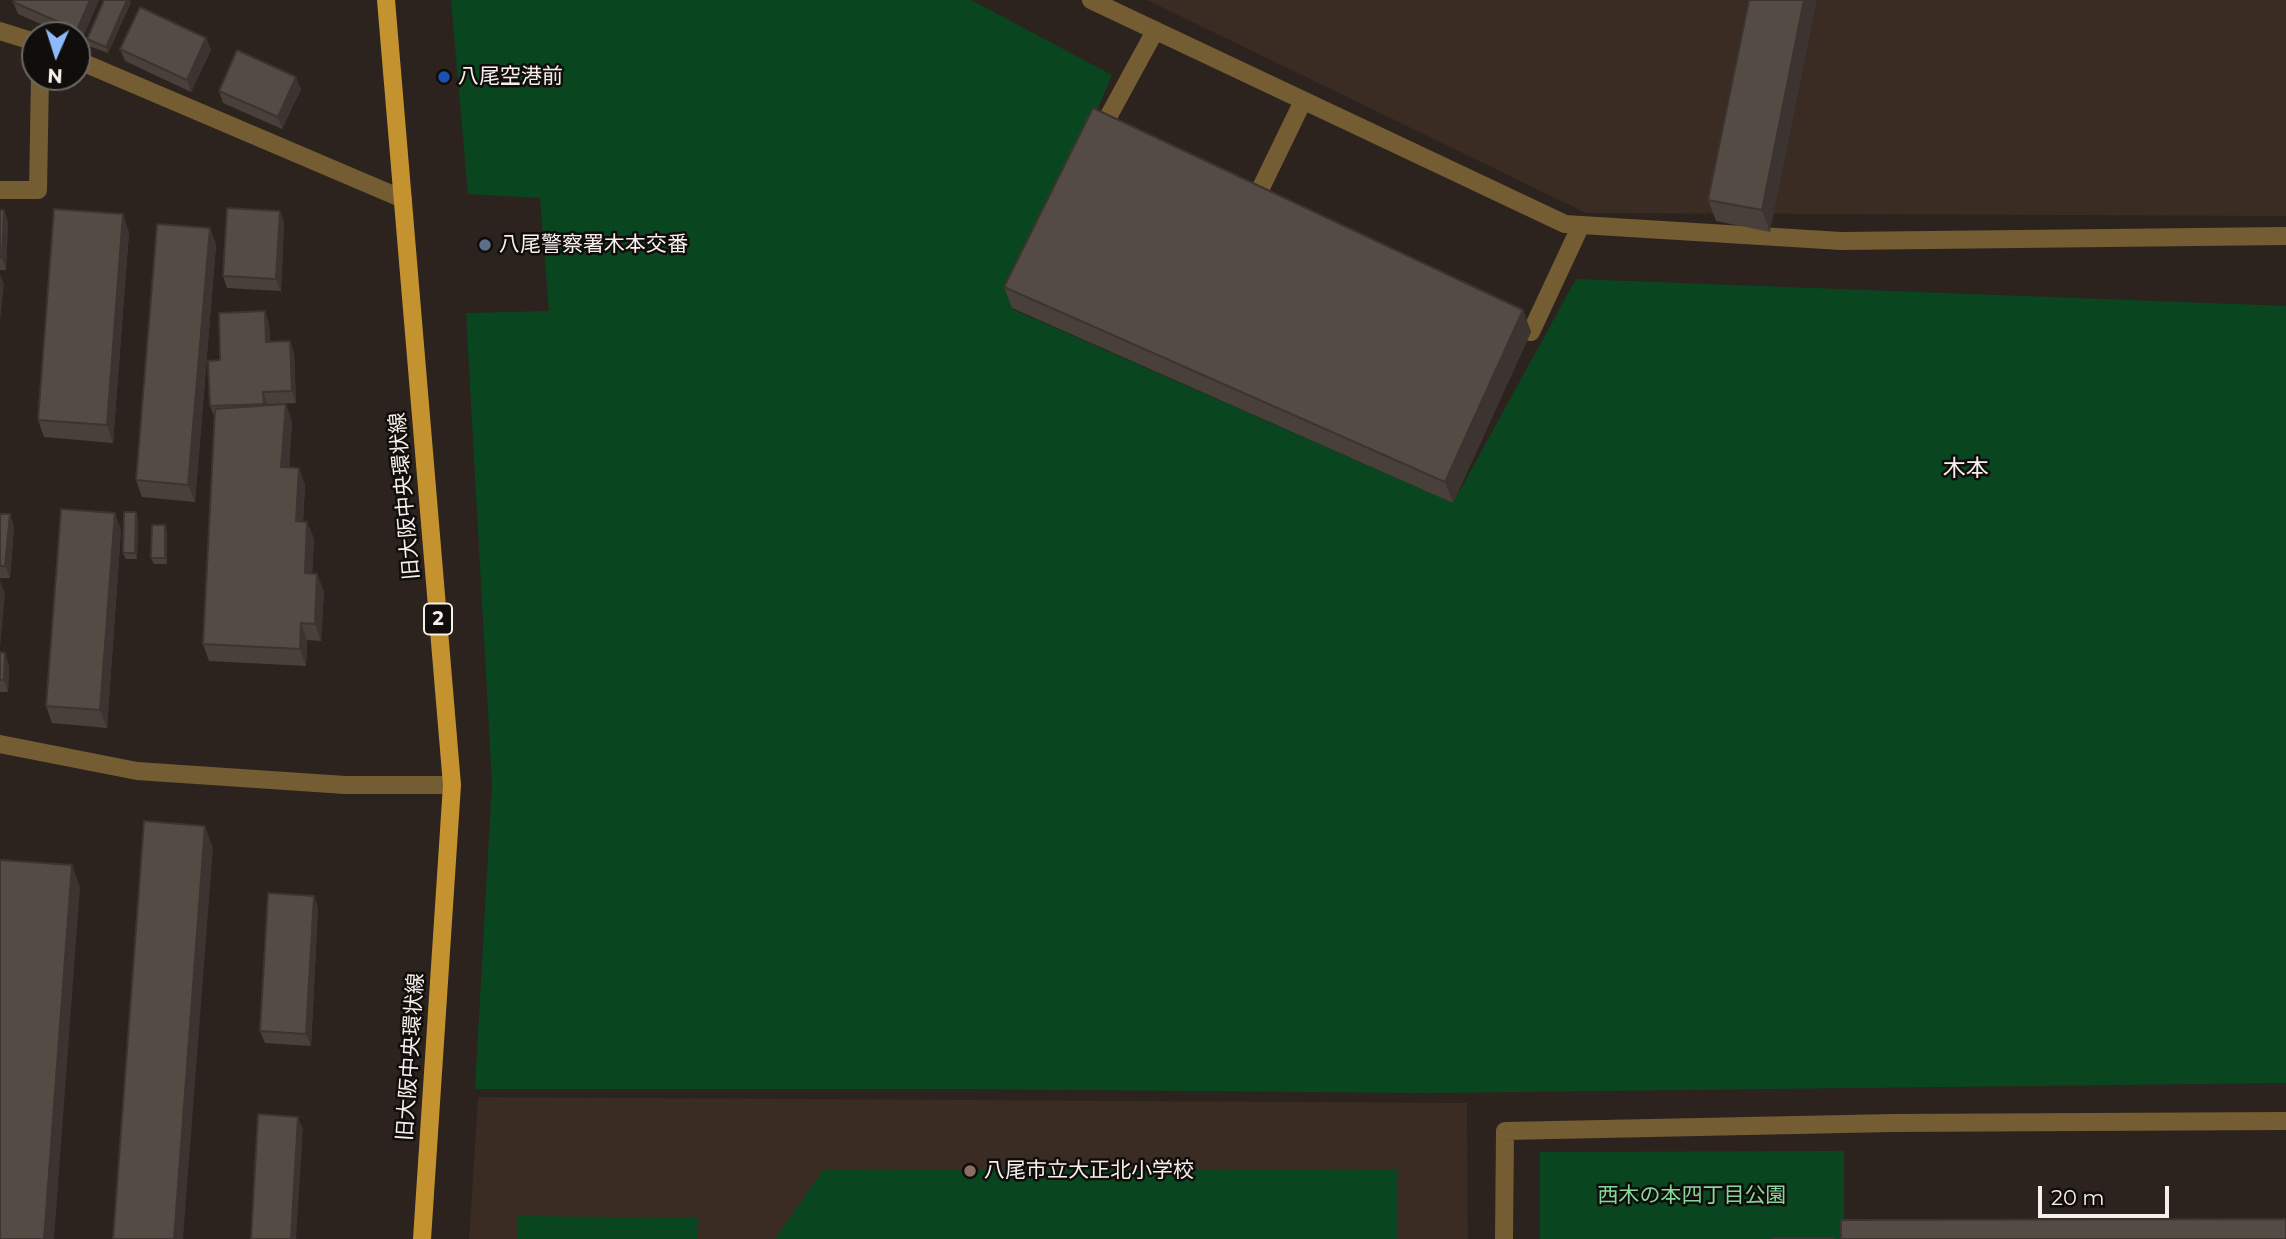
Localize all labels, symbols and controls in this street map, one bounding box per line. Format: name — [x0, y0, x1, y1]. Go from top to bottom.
north arrow — [21, 21, 91, 91]
text: N — [47, 64, 63, 87]
place label: 八尾空港前 — [458, 64, 563, 90]
marker: 八尾空港前 — [436, 69, 452, 85]
place label: 八尾警察署木本交番 — [499, 232, 688, 258]
marker: 八尾警察署木本交番 — [477, 237, 493, 253]
street label: 旧大阪中央環状線 — [385, 411, 425, 581]
district label: 木本 — [1943, 455, 1989, 483]
road number: 2 — [424, 604, 452, 634]
street label: 旧大阪中央環状線 — [393, 972, 429, 1142]
place label: 八尾市立大正北小学校 — [984, 1158, 1194, 1184]
marker: 八尾市立大正北小学校 — [962, 1163, 978, 1179]
scale bar — [2041, 1172, 2172, 1216]
park label: 西木の本四丁目公園 — [1598, 1183, 1786, 1209]
text: 20 m — [2051, 1185, 2105, 1210]

